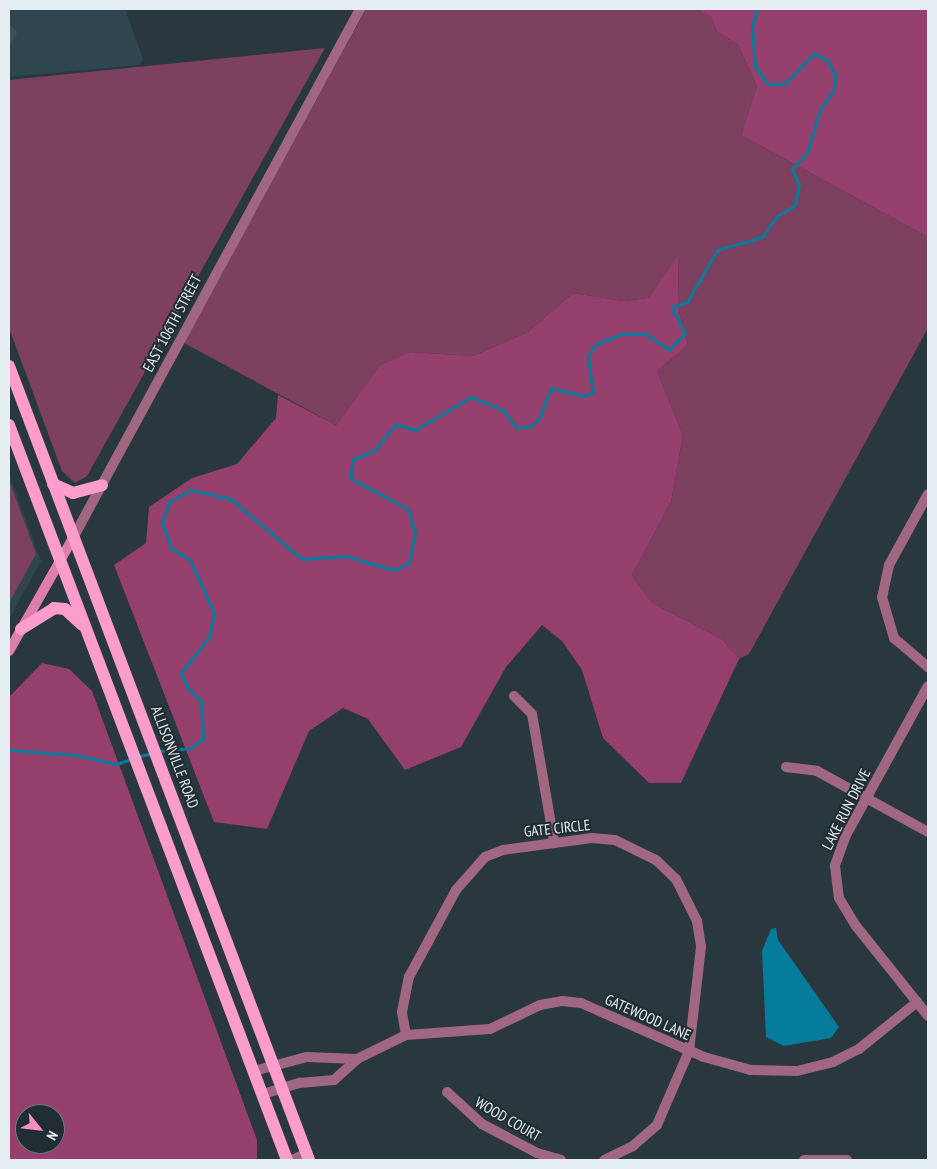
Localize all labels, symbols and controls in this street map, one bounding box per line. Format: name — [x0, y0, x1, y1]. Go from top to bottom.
street label: EAST 106TH STREET — [139, 271, 205, 375]
street label: ALLISONVILLE ROAD — [147, 703, 203, 811]
street label: LAKE RUN DRIVE — [818, 765, 874, 853]
street label: GATE CIRCLE — [523, 816, 591, 840]
street label: GATEWOOD LANE — [602, 990, 694, 1044]
street label: WOOD COURT — [472, 1093, 544, 1145]
north arrow — [15, 1104, 65, 1154]
text: N — [43, 1128, 62, 1143]

